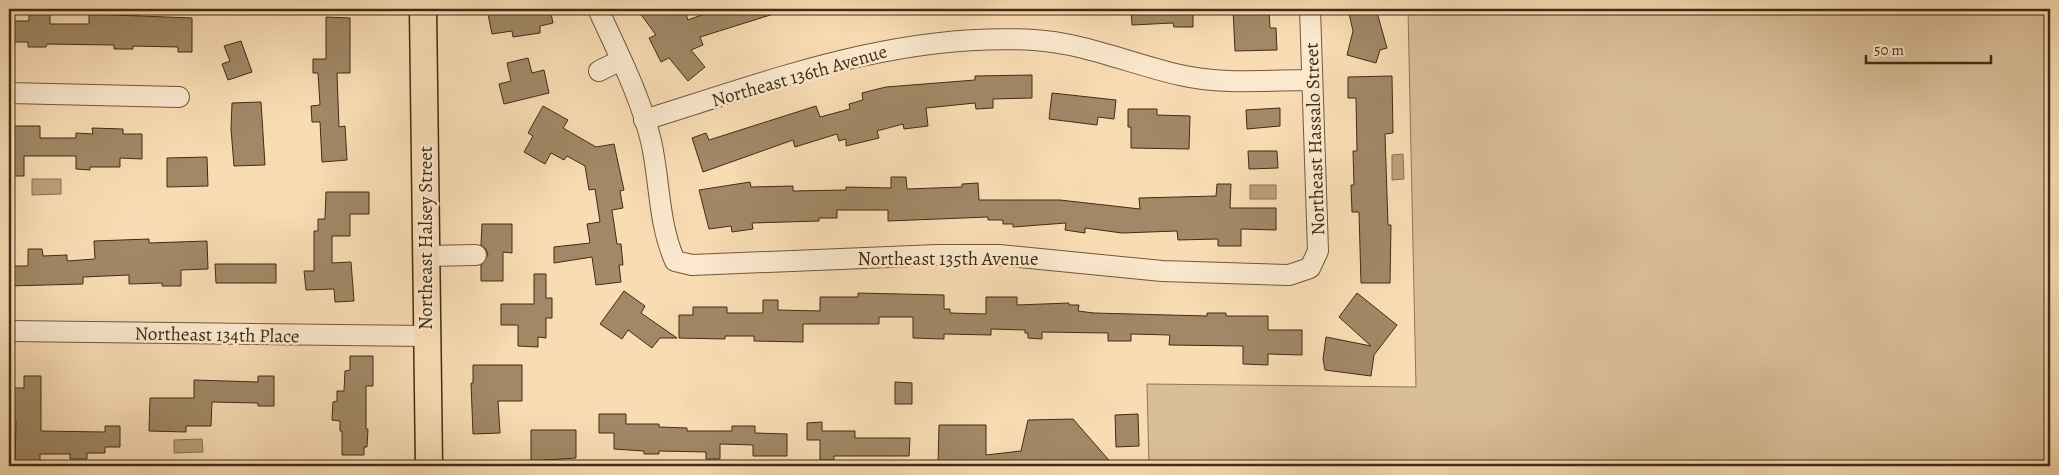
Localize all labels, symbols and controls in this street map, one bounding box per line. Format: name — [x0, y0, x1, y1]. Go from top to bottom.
scale bar — [1866, 32, 1992, 64]
street label: Northeast 136th Avenue — [708, 38, 890, 113]
text: 50 m — [1874, 40, 1904, 60]
street label: Northeast Hassalo Street — [1299, 42, 1331, 236]
street label: Northeast Halsey Street — [413, 146, 439, 330]
street label: Northeast 135th Avenue — [858, 246, 1038, 272]
street label: Northeast 134th Place — [134, 321, 300, 349]

